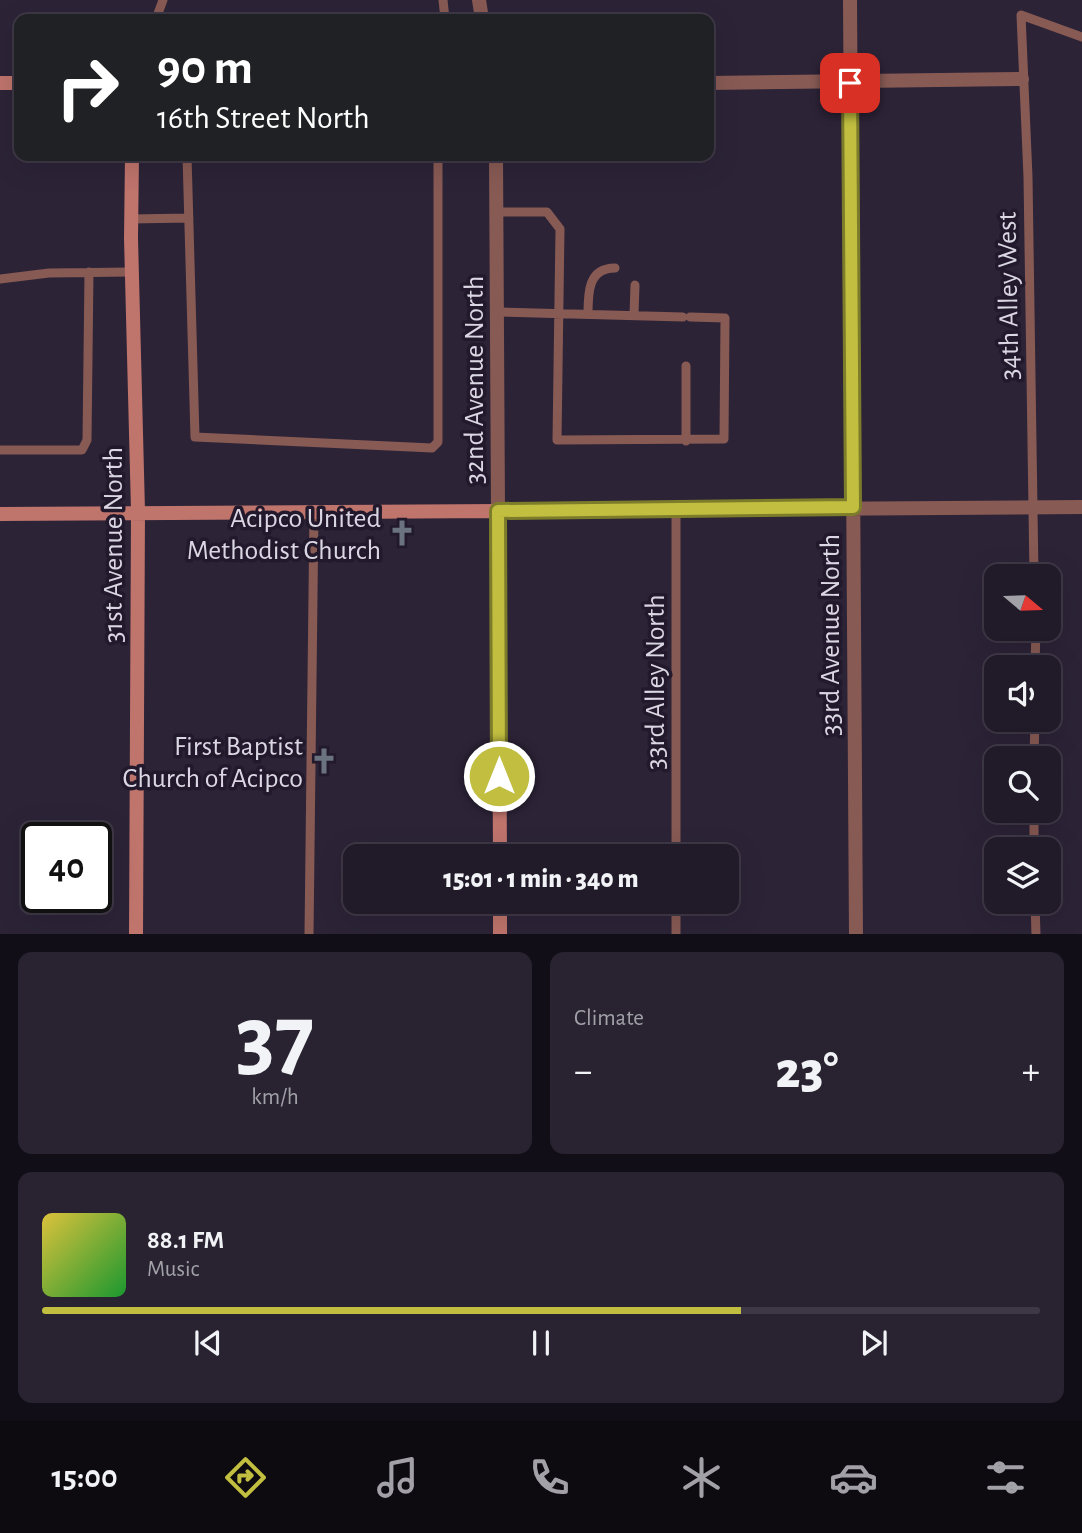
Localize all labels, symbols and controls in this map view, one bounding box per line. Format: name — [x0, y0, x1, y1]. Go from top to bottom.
icon: right — [42, 42, 133, 133]
text: 90 m — [157, 44, 253, 93]
pin — [820, 53, 880, 113]
icon: arrive — [831, 64, 869, 102]
text: 16th Street North — [157, 102, 370, 134]
street label: 34th Alley West — [994, 211, 1024, 380]
street label: 32nd Avenue North — [461, 276, 489, 484]
street label: 31st Avenue North — [100, 447, 128, 643]
place label: Acipco United Methodist Church — [187, 505, 381, 565]
church icon: Acipco United Methodist Church — [387, 518, 417, 548]
street label: 33rd Avenue North — [817, 534, 845, 736]
north arrow — [984, 564, 1060, 640]
map controls — [984, 564, 1061, 914]
street label: 33rd Alley North — [642, 594, 670, 770]
button: sound — [984, 655, 1061, 732]
place label: First Baptist Church of Acipco — [123, 733, 303, 793]
position arrow — [462, 739, 536, 813]
church icon: First Baptist Church of Acipco — [309, 746, 339, 776]
button: search — [984, 746, 1061, 823]
speed limit sign: 40 — [21, 822, 112, 913]
button: layers — [984, 837, 1061, 914]
text: 15:01 · 1 min · 340 m — [443, 866, 639, 892]
text: 37 — [236, 993, 314, 1084]
text: Climate — [574, 1007, 644, 1030]
text: 23° — [776, 1045, 838, 1097]
text: − — [574, 1053, 592, 1091]
text: + — [1022, 1053, 1040, 1091]
text: km/h — [251, 1086, 299, 1109]
text: 88.1 FM — [147, 1227, 224, 1253]
text: Music — [147, 1258, 199, 1281]
icon: previous — [189, 1324, 227, 1362]
icon: pause — [522, 1324, 560, 1362]
icon: next — [855, 1324, 893, 1362]
icon: directions — [221, 1453, 270, 1502]
icon: music — [373, 1453, 422, 1502]
icon: phone — [525, 1453, 574, 1502]
icon: climate — [677, 1453, 726, 1502]
icon: car — [829, 1453, 878, 1502]
icon: filters — [981, 1453, 1030, 1502]
text: 15:00 — [52, 1461, 118, 1493]

